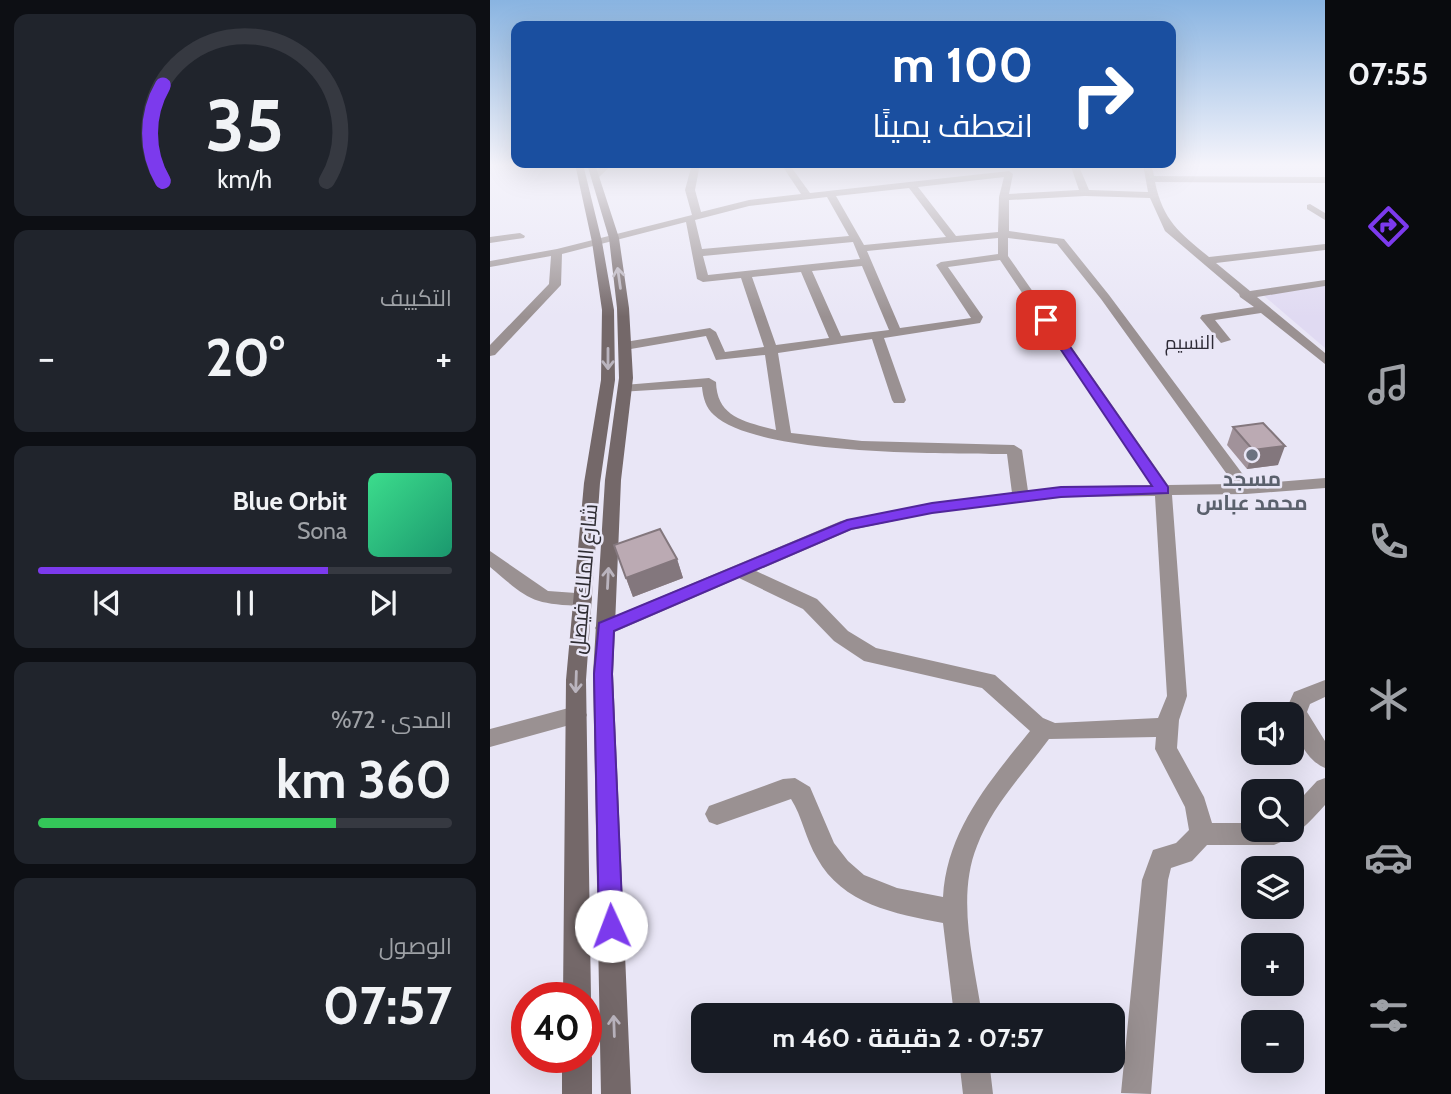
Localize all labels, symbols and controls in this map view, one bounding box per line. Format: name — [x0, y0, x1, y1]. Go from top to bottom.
text: 100 m — [892, 35, 1033, 94]
icon: right — [1057, 49, 1148, 140]
text: 07:55 — [1348, 54, 1428, 93]
text: 35 — [206, 81, 284, 169]
text: انعطف يمينًا — [872, 106, 1033, 145]
text: km/h — [218, 164, 272, 194]
icon: directions — [1364, 202, 1413, 251]
one-way arrow — [613, 267, 626, 290]
text: التكييف — [380, 284, 452, 312]
pin — [1016, 290, 1076, 350]
icon: arrive — [1027, 301, 1065, 339]
text: 20° — [205, 326, 285, 389]
district label: النسيم — [1165, 331, 1215, 356]
text: − — [38, 334, 55, 381]
text: + — [435, 334, 452, 381]
one-way arrow — [601, 347, 615, 370]
icon: music — [1364, 360, 1413, 409]
marker: مسجد محمد عباس — [1244, 447, 1260, 463]
place label: مسجد محمد عباس — [1196, 466, 1308, 515]
text: Blue Orbit — [232, 485, 347, 517]
street label: شارع الملك فيصل — [564, 503, 605, 655]
text: Sona — [297, 517, 347, 545]
icon: phone — [1364, 517, 1413, 566]
one-way arrow — [602, 567, 615, 590]
icon: previous — [88, 584, 126, 622]
icon: pause — [226, 584, 264, 622]
icon: next — [364, 584, 402, 622]
one-way arrow — [570, 671, 583, 694]
icon: climate — [1364, 675, 1413, 724]
map controls — [1241, 702, 1304, 1073]
button: sound — [1241, 702, 1304, 765]
text: المدى · 72% — [331, 706, 452, 734]
text: 360 km — [276, 748, 452, 811]
button: search — [1241, 779, 1304, 842]
icon: car — [1364, 833, 1413, 882]
button: layers — [1241, 856, 1304, 919]
position arrow — [574, 889, 648, 963]
text: الوصول — [379, 932, 452, 960]
button: + — [1241, 933, 1304, 996]
text: 07:57 — [323, 974, 452, 1037]
speed limit sign: 40 — [511, 982, 602, 1073]
icon: filters — [1364, 991, 1413, 1040]
button: − — [1241, 1010, 1304, 1073]
one-way arrow — [607, 1015, 620, 1038]
text: 07:57 · 2 دقيقة · 460 m — [773, 1022, 1043, 1054]

